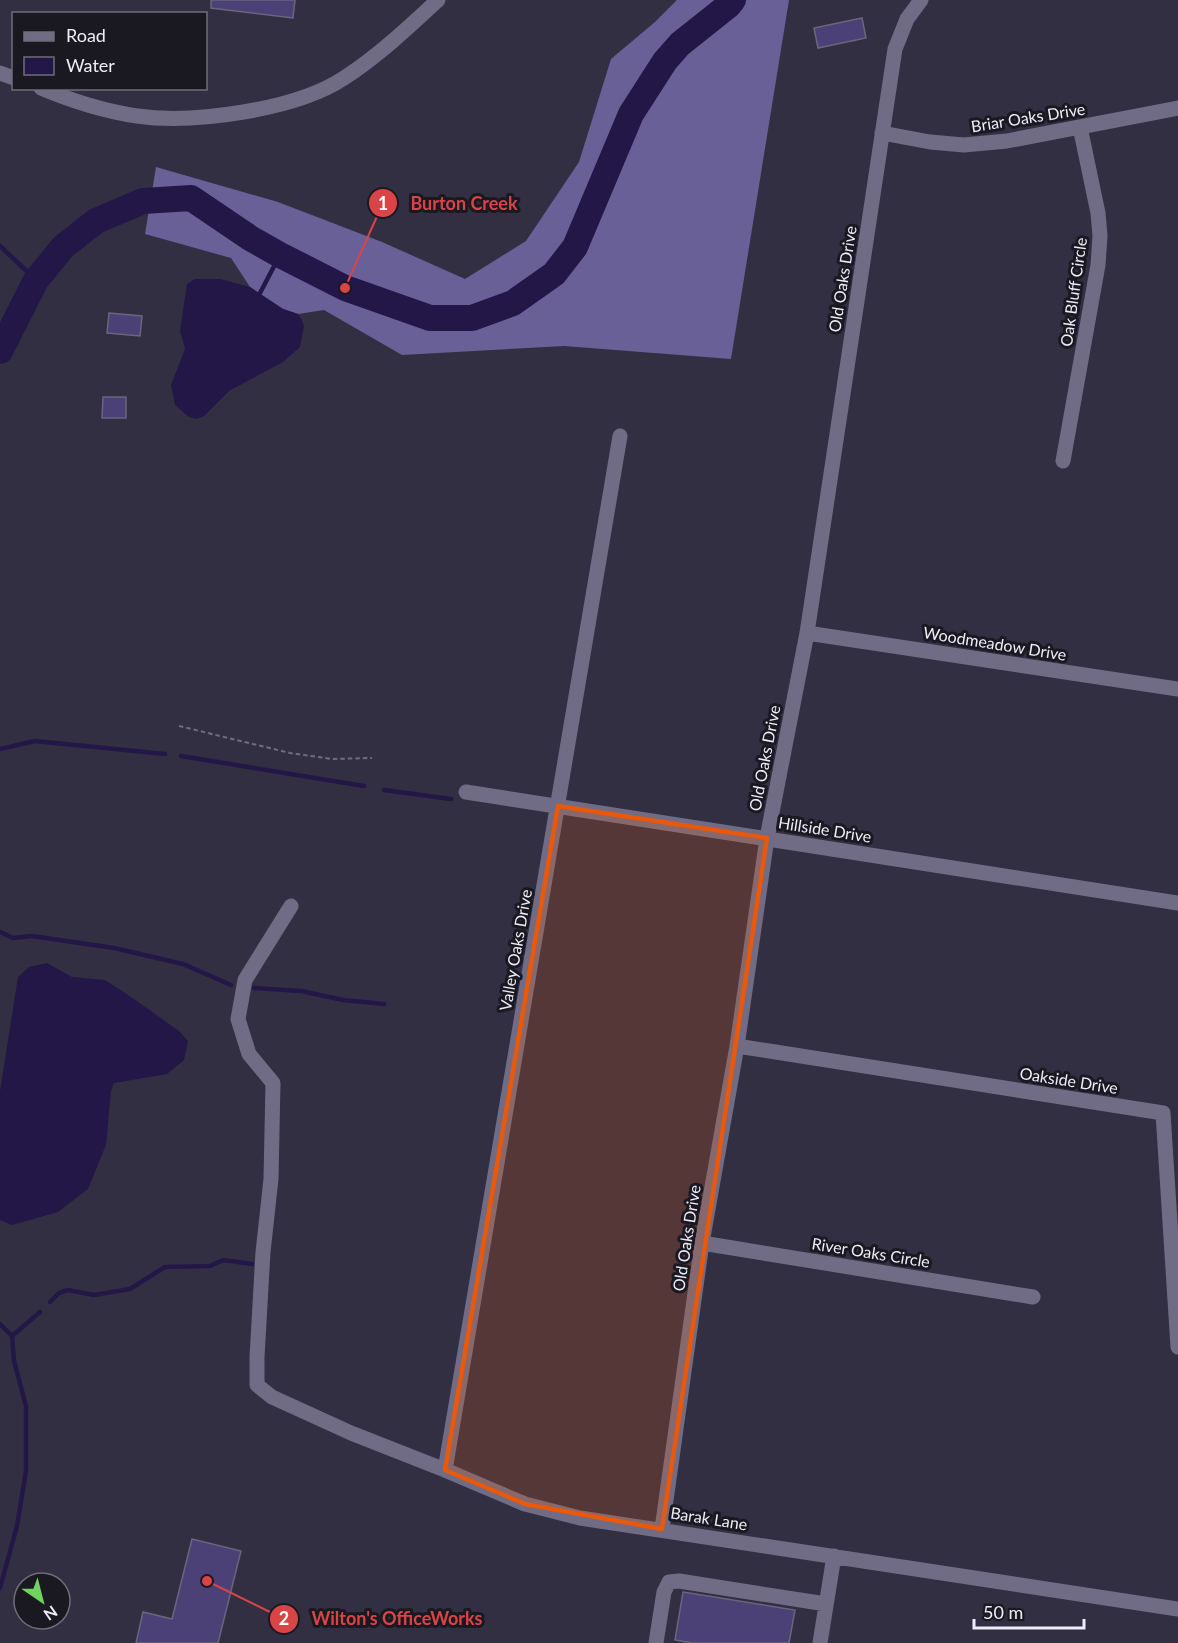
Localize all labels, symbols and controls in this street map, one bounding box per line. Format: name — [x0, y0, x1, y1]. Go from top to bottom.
legend — [12, 12, 207, 90]
text: Road — [66, 24, 106, 46]
text: Water — [66, 54, 115, 76]
street label: Briar Oaks Drive — [970, 99, 1086, 135]
callout: Burton Creek — [368, 185, 530, 221]
text: 1 — [378, 192, 388, 214]
text: Burton Creek — [410, 192, 518, 214]
street label: Old Oaks Drive — [824, 225, 860, 333]
street label: Oak Bluff Circle — [1056, 236, 1090, 348]
street label: Woodmeadow Drive — [922, 622, 1068, 664]
street label: Old Oaks Drive — [744, 704, 784, 812]
street label: Hillside Drive — [777, 812, 873, 846]
street label: Valley Oaks Drive — [495, 888, 535, 1012]
street label: Oakside Drive — [1019, 1063, 1119, 1097]
street label: Old Oaks Drive — [668, 1184, 704, 1292]
street label: River Oaks Circle — [811, 1233, 931, 1271]
street label: Barak Lane — [669, 1503, 749, 1533]
north arrow — [12, 1571, 72, 1631]
scale bar — [974, 1592, 1084, 1630]
callout: Wilton's OfficeWorks — [269, 1601, 494, 1637]
text: 50 m — [983, 1601, 1023, 1623]
text: N — [40, 1602, 61, 1625]
text: 2 — [279, 1607, 289, 1629]
text: Wilton's OfficeWorks — [311, 1607, 483, 1629]

